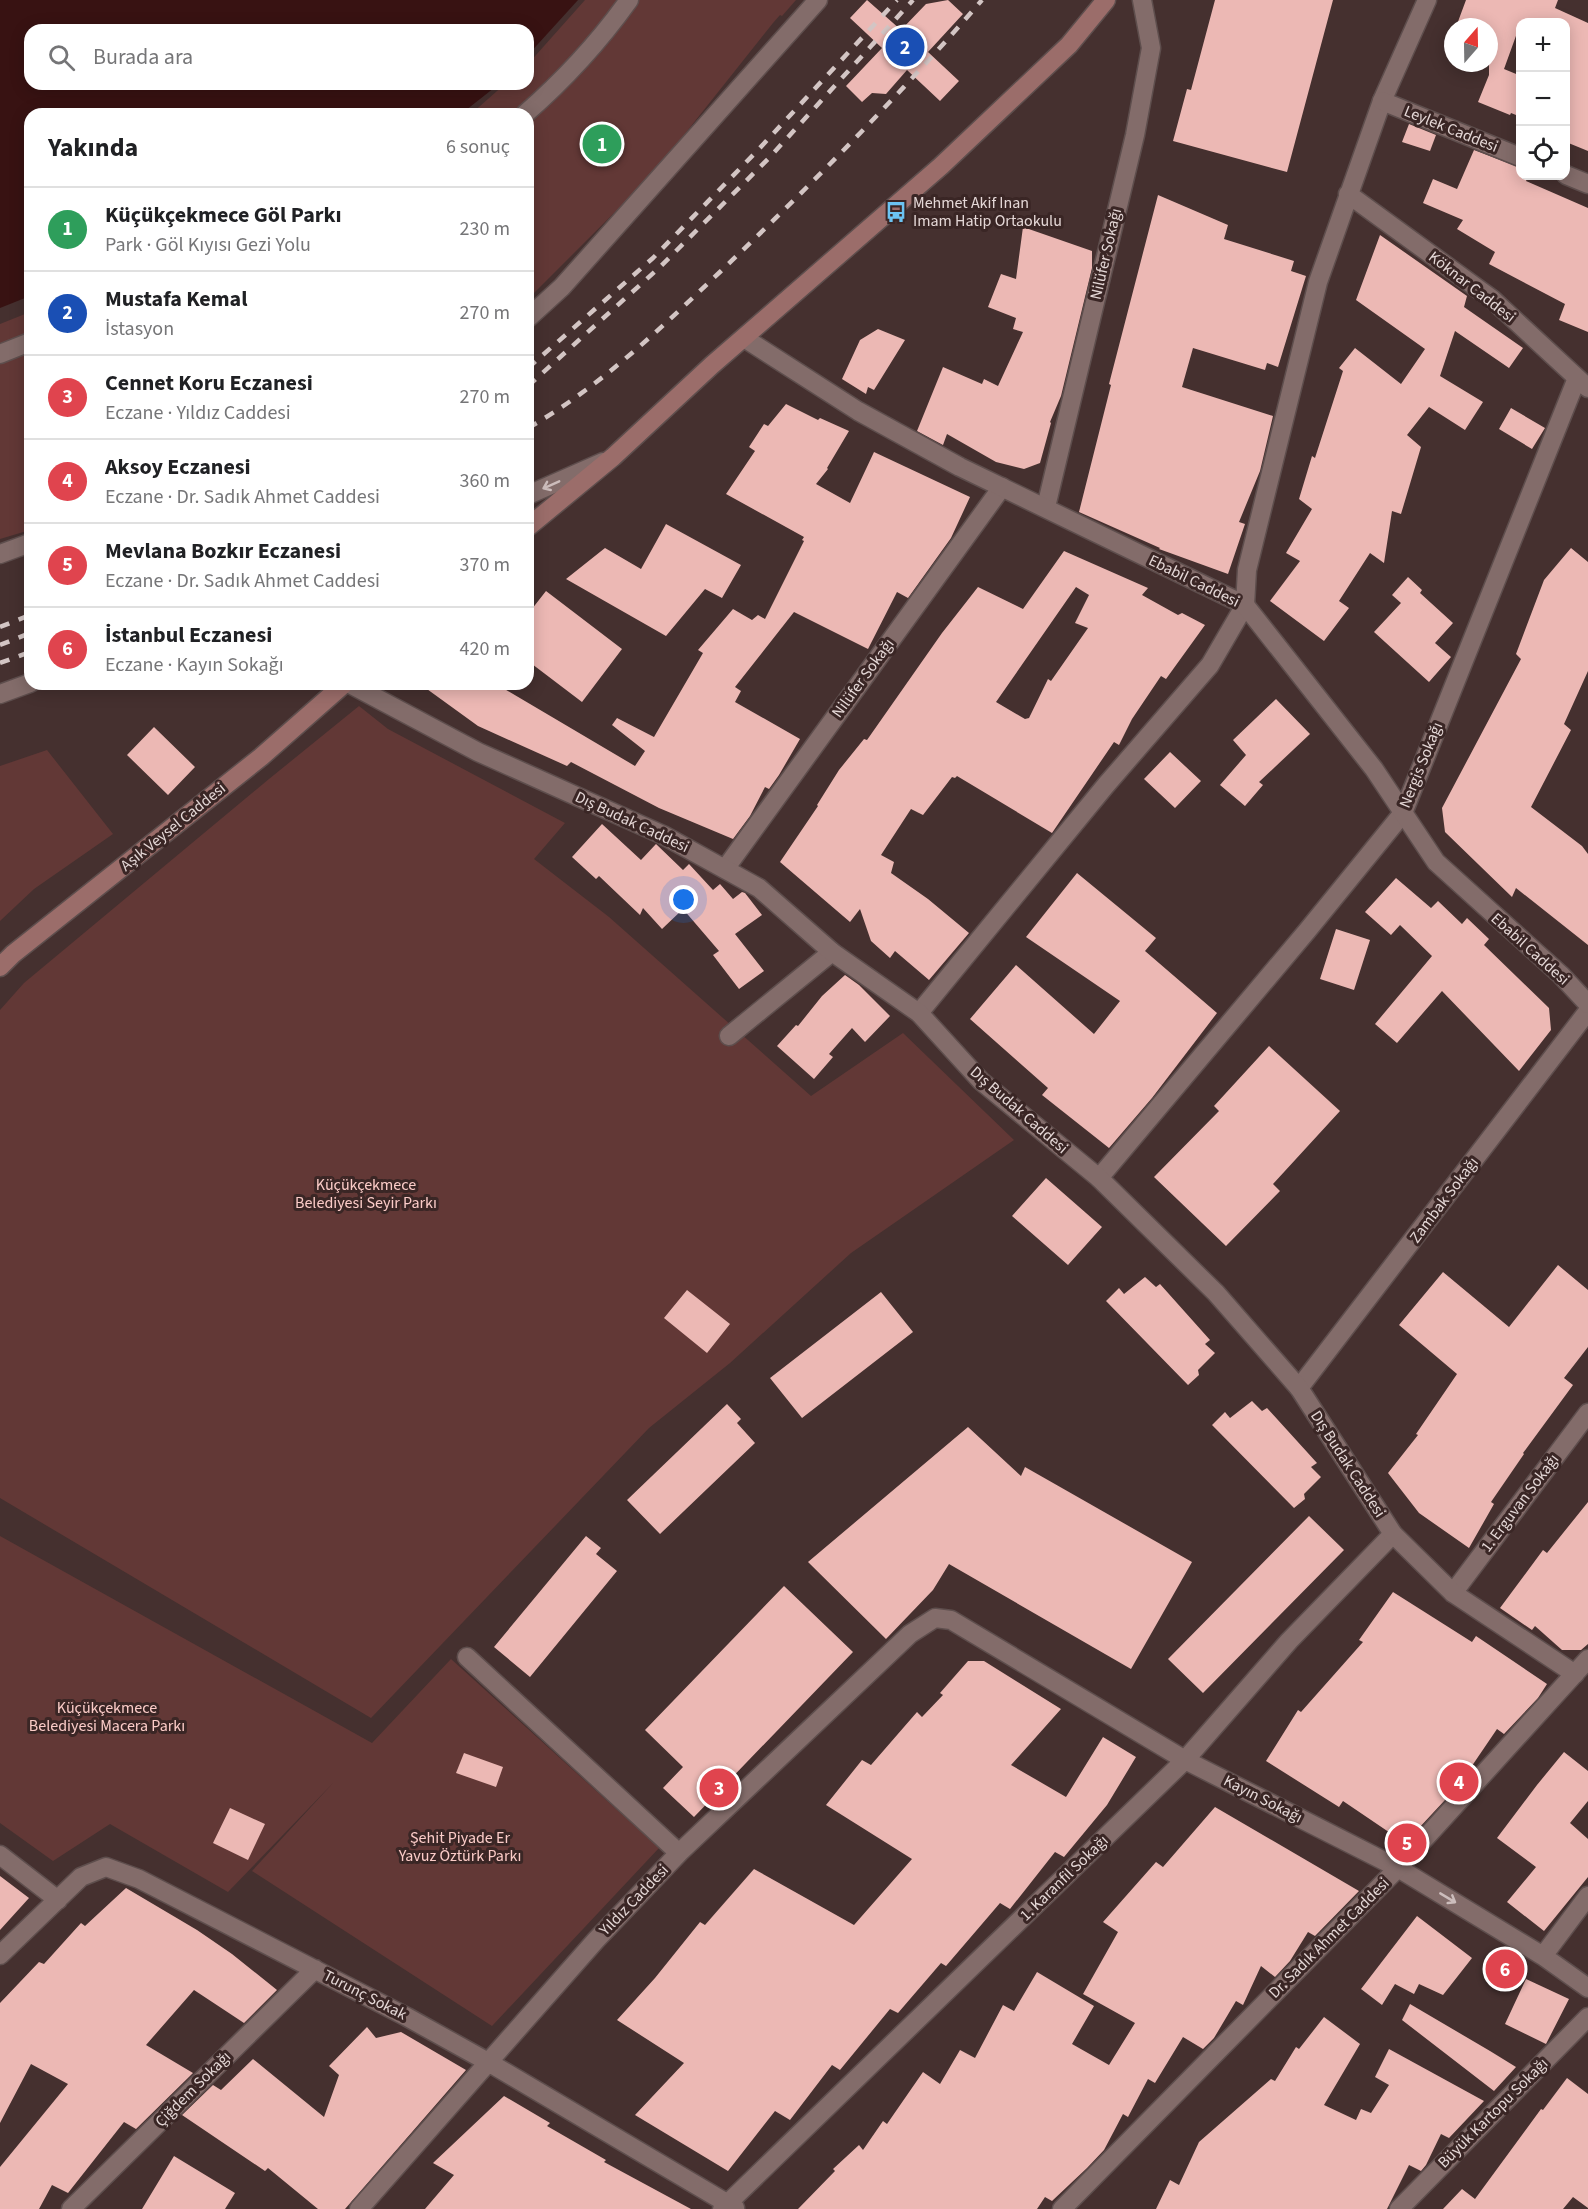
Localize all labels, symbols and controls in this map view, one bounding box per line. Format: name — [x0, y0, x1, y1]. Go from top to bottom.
north arrow — [1444, 18, 1498, 72]
map controls — [1516, 18, 1570, 180]
button: + — [1516, 18, 1570, 72]
search box — [24, 24, 534, 90]
pin: 2 — [886, 24, 924, 70]
icon: search — [45, 41, 78, 74]
text: Burada ara — [93, 41, 193, 73]
button: − — [1516, 72, 1570, 126]
street label: Leylek Caddesi — [1401, 100, 1501, 158]
pin: 1 — [582, 122, 622, 166]
button: locate — [1516, 126, 1570, 180]
text: Yakında — [48, 129, 138, 166]
text: 6 sonuç — [446, 133, 510, 161]
place label: Mehmet Akif Inan Imam Hatip Ortaokulu — [913, 192, 1062, 232]
text: Küçükçekmece Göl Parkı — [105, 199, 342, 231]
bus stop icon: Mehmet Akif Inan Imam Hatip Ortaokulu — [884, 200, 908, 224]
street label: Nilüfer Sokağı — [1085, 206, 1127, 302]
text: 1 — [62, 215, 73, 243]
text: 230 m — [460, 215, 510, 243]
text: Park · Göl Kıyısı Gezi Yolu — [105, 231, 311, 259]
street label: Köknar Caddesi — [1424, 246, 1520, 328]
text: Mustafa Kemal — [105, 283, 247, 315]
text: 2 — [62, 299, 73, 327]
text: 270 m — [460, 299, 510, 327]
text: İstasyon — [105, 315, 174, 343]
text: Cennet Koru Eczanesi — [105, 367, 313, 399]
text: 3 — [62, 383, 73, 411]
text: 270 m — [460, 383, 510, 411]
text: Eczane · Yıldız Caddesi — [105, 399, 291, 427]
text: Aksoy Eczanesi — [105, 451, 251, 483]
text: 4 — [62, 467, 73, 495]
text: 360 m — [460, 467, 510, 495]
one-way arrow — [542, 480, 560, 491]
text: Eczane · Dr. Sadık Ahmet Caddesi — [105, 483, 380, 511]
text: Mevlana Bozkır Eczanesi — [105, 535, 341, 567]
street label: Ebabil Caddesi — [1145, 549, 1243, 613]
text: 5 — [62, 551, 73, 579]
text: 370 m — [460, 551, 510, 579]
text: Eczane · Dr. Sadık Ahmet Caddesi — [105, 567, 380, 595]
text: İstanbul Eczanesi — [105, 619, 272, 651]
street label: Nilüfer Sokağı — [827, 634, 899, 722]
text: 6 — [62, 635, 73, 663]
text: 420 m — [460, 635, 510, 663]
text: Eczane · Kayın Sokağı — [105, 651, 284, 679]
street label: Nergis Sokağı — [1394, 719, 1448, 811]
street label: Aşık Veysel Caddesi — [116, 778, 230, 876]
street label: Dış Budak Caddesi — [571, 786, 693, 858]
your location — [669, 885, 698, 914]
street label: Ebabil Caddesi — [1486, 908, 1574, 990]
street label: Dış Budak Caddesi — [965, 1061, 1073, 1159]
street label: Zambak Sokağı — [1404, 1152, 1484, 1248]
park label: Küçükçekmece Belediyesi Seyir Parkı — [295, 1174, 437, 1214]
street label: Dış Budak Caddesi — [1305, 1406, 1391, 1522]
street label: 1. Erguvan Sokağı — [1476, 1449, 1564, 1557]
park label: Küçükçekmece Belediyesi Macera Parkı — [29, 1697, 185, 1737]
pin: 4 — [1440, 1760, 1478, 1804]
pin: 3 — [700, 1766, 738, 1810]
street label: Kayın Sokağı — [1220, 1770, 1306, 1828]
pin: 5 — [1388, 1820, 1426, 1866]
park label: Şehit Piyade Er Yavuz Öztürk Parkı — [398, 1827, 521, 1867]
street label: 1. Karanfil Sokağı — [1015, 1830, 1113, 1926]
street label: Yıldız Caddesi — [594, 1859, 674, 1941]
street label: Dr. Sadık Ahmet Caddesi — [1264, 1873, 1394, 2003]
one-way arrow — [1439, 1893, 1456, 1905]
pin: 6 — [1486, 1946, 1524, 1992]
street label: Turunç Sokak — [319, 1965, 411, 2025]
street label: Çiğdem Sokağı — [150, 2046, 236, 2132]
street label: Büyük Kartopu Sokağı — [1433, 2053, 1553, 2173]

